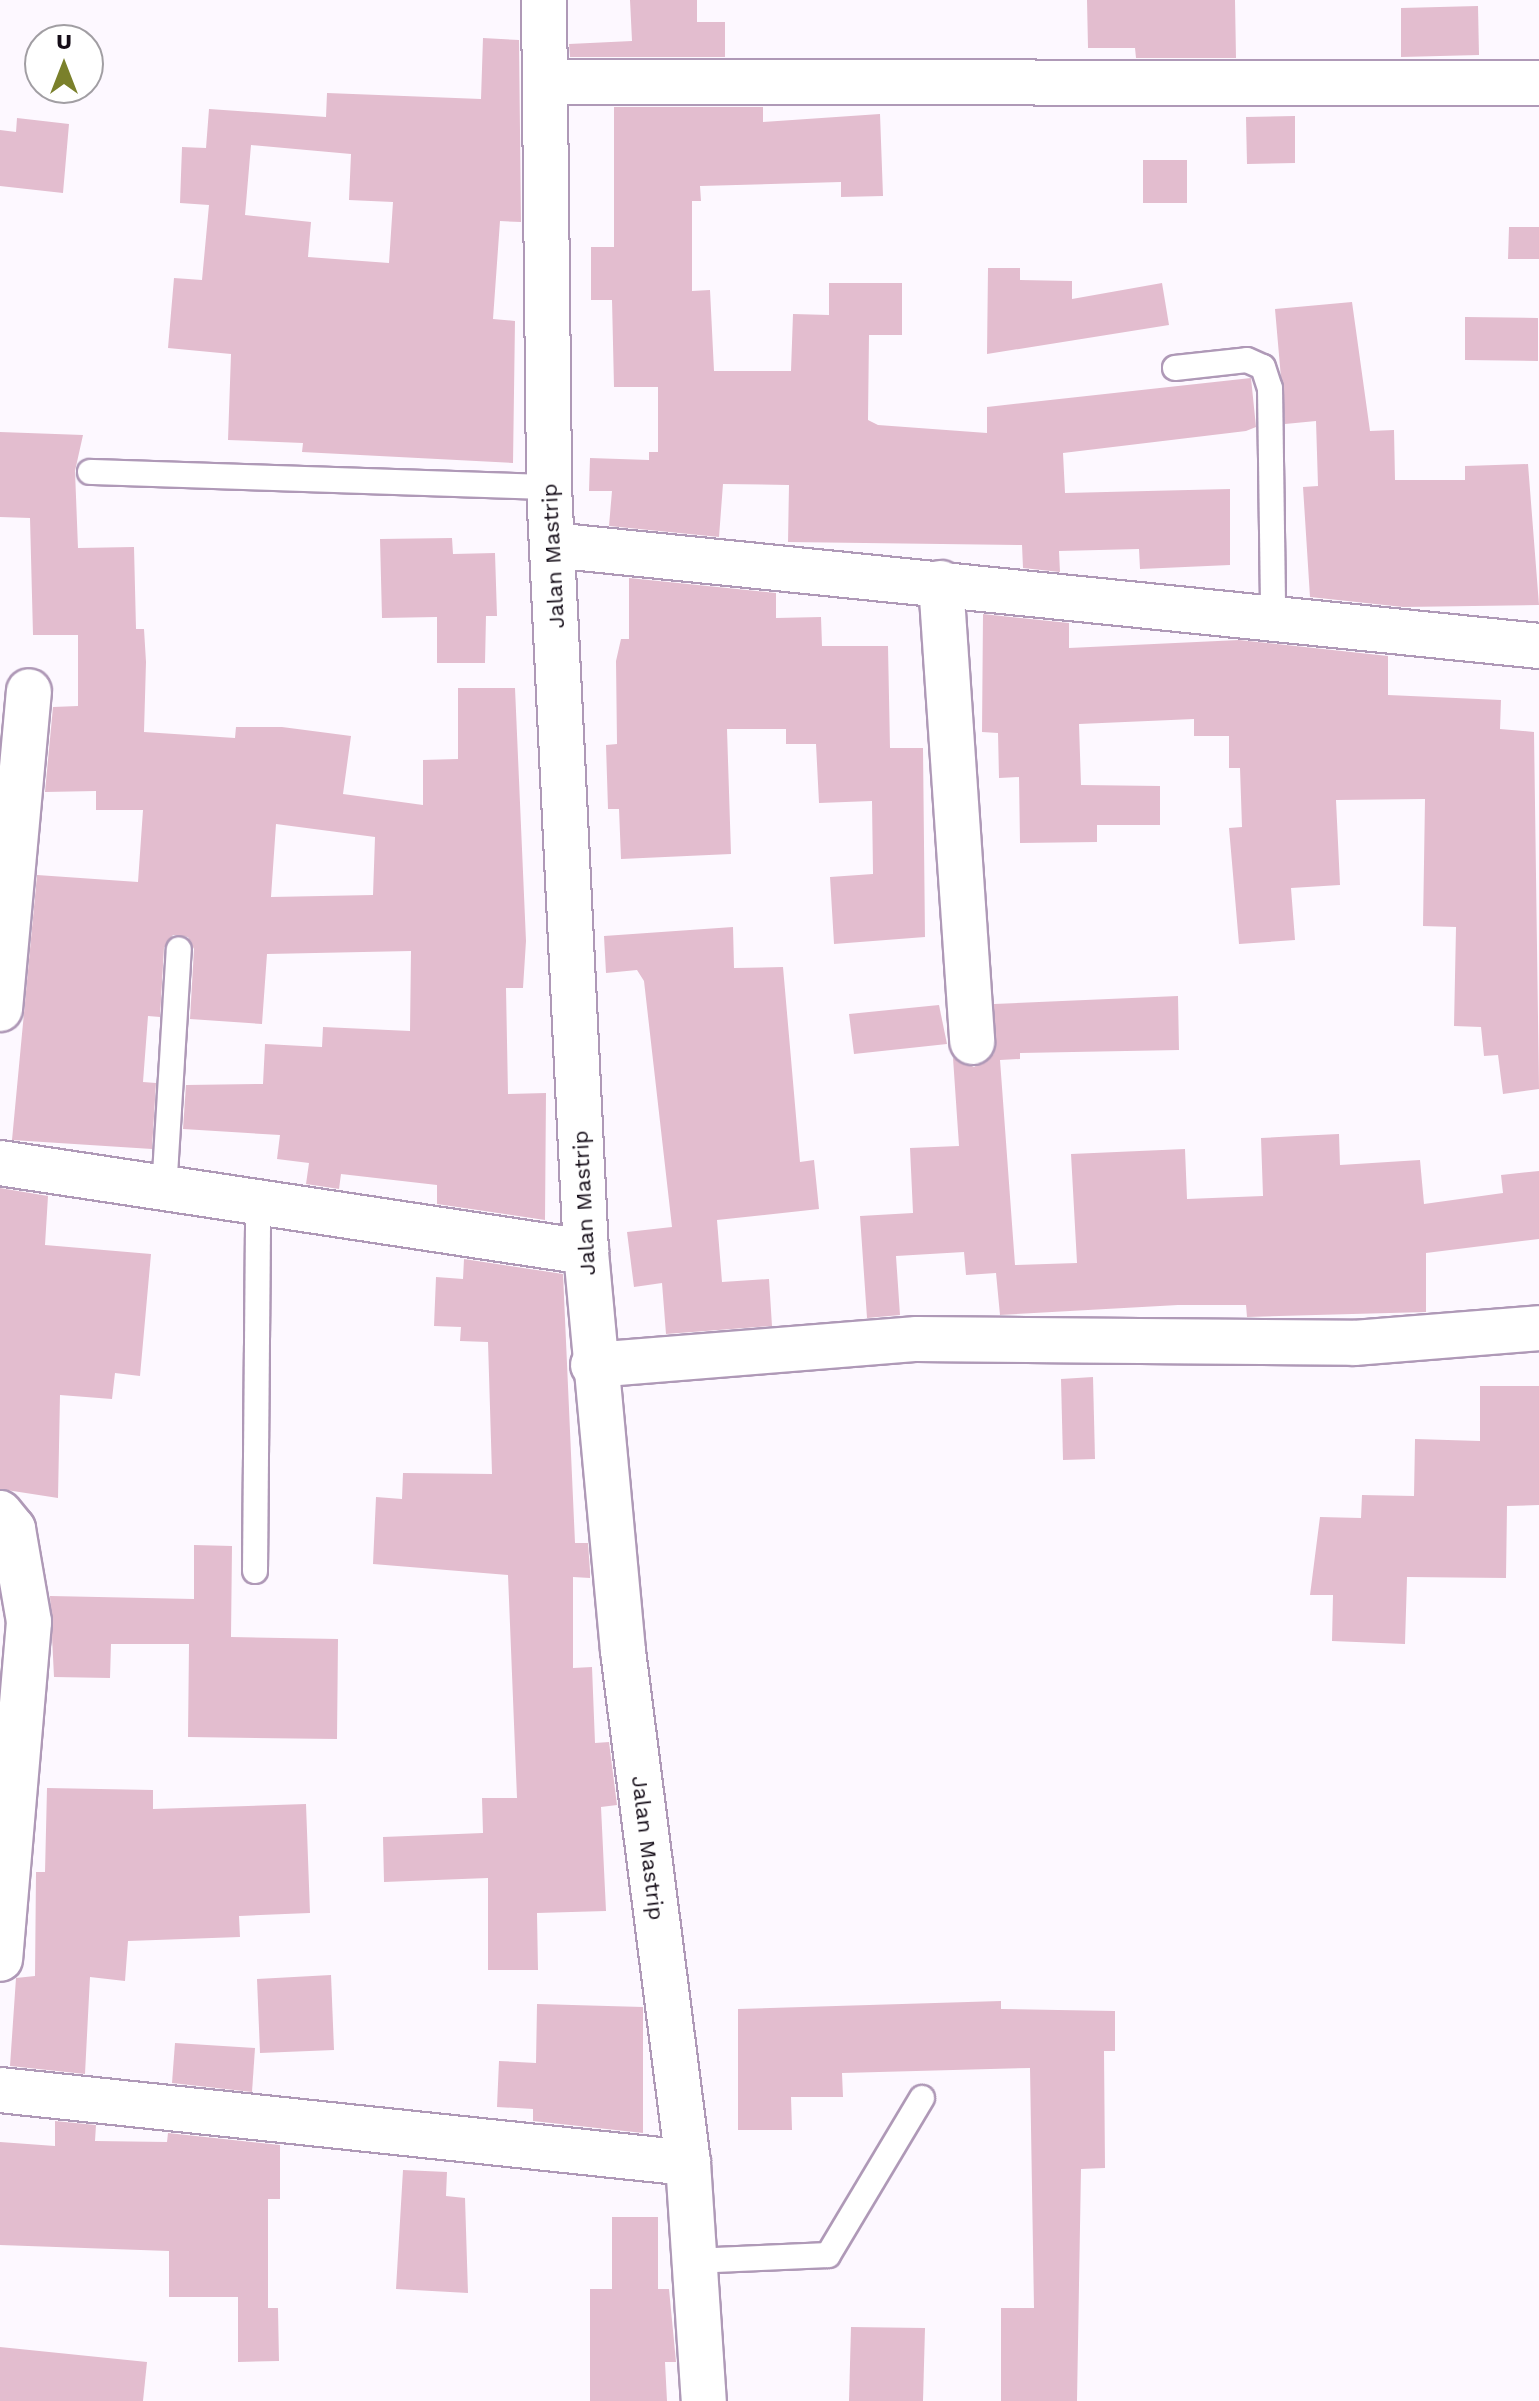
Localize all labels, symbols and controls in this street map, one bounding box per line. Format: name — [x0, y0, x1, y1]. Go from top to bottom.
north arrow — [24, 24, 104, 104]
text: U — [56, 29, 72, 54]
street label: Jalan Mastrip — [536, 483, 570, 629]
street label: Jalan Mastrip — [567, 1130, 601, 1276]
street label: Jalan Mastrip — [626, 1774, 670, 1922]

